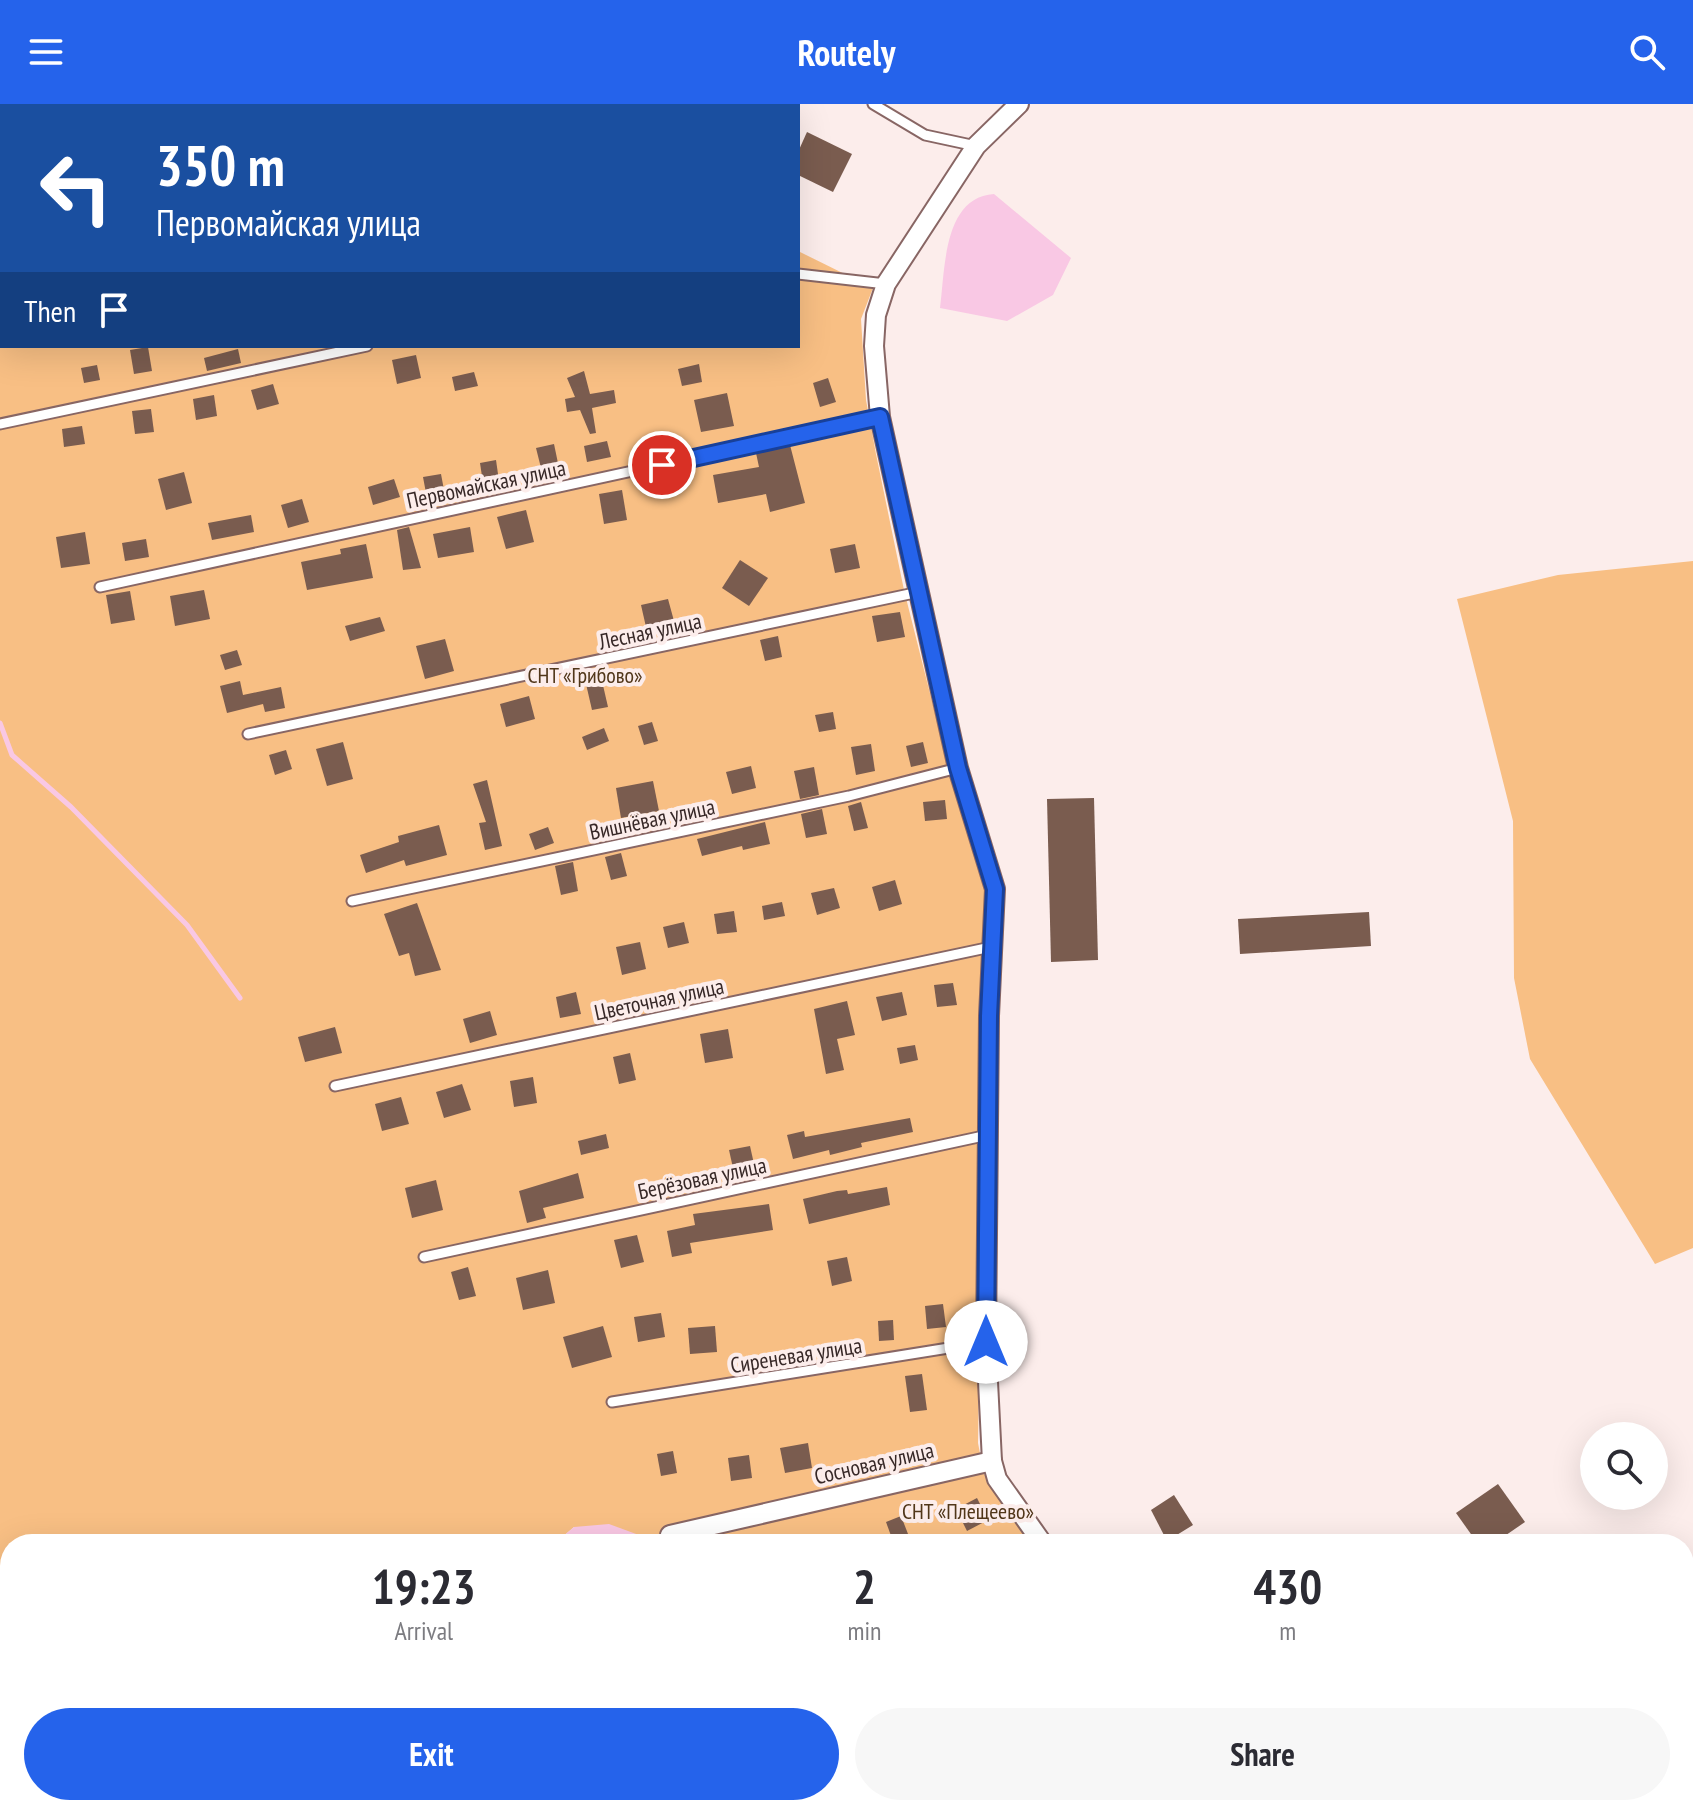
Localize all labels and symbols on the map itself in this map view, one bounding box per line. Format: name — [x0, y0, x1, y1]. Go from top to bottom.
pin — [628, 431, 696, 499]
street label: Первомайская улица — [404, 453, 568, 515]
street label: Лесная улица — [595, 606, 704, 656]
park label: СНТ «Грибово» — [527, 661, 643, 689]
street label: Вишнёвая улица — [587, 792, 717, 846]
street label: Цветочная улица — [592, 972, 726, 1026]
street label: Берёзовая улица — [635, 1151, 769, 1205]
position arrow — [944, 1300, 1028, 1384]
street label: Сиреневая улица — [728, 1331, 864, 1379]
street label: Сосновая улица — [812, 1436, 936, 1490]
park label: СНТ «Плещеево» — [902, 1497, 1034, 1525]

